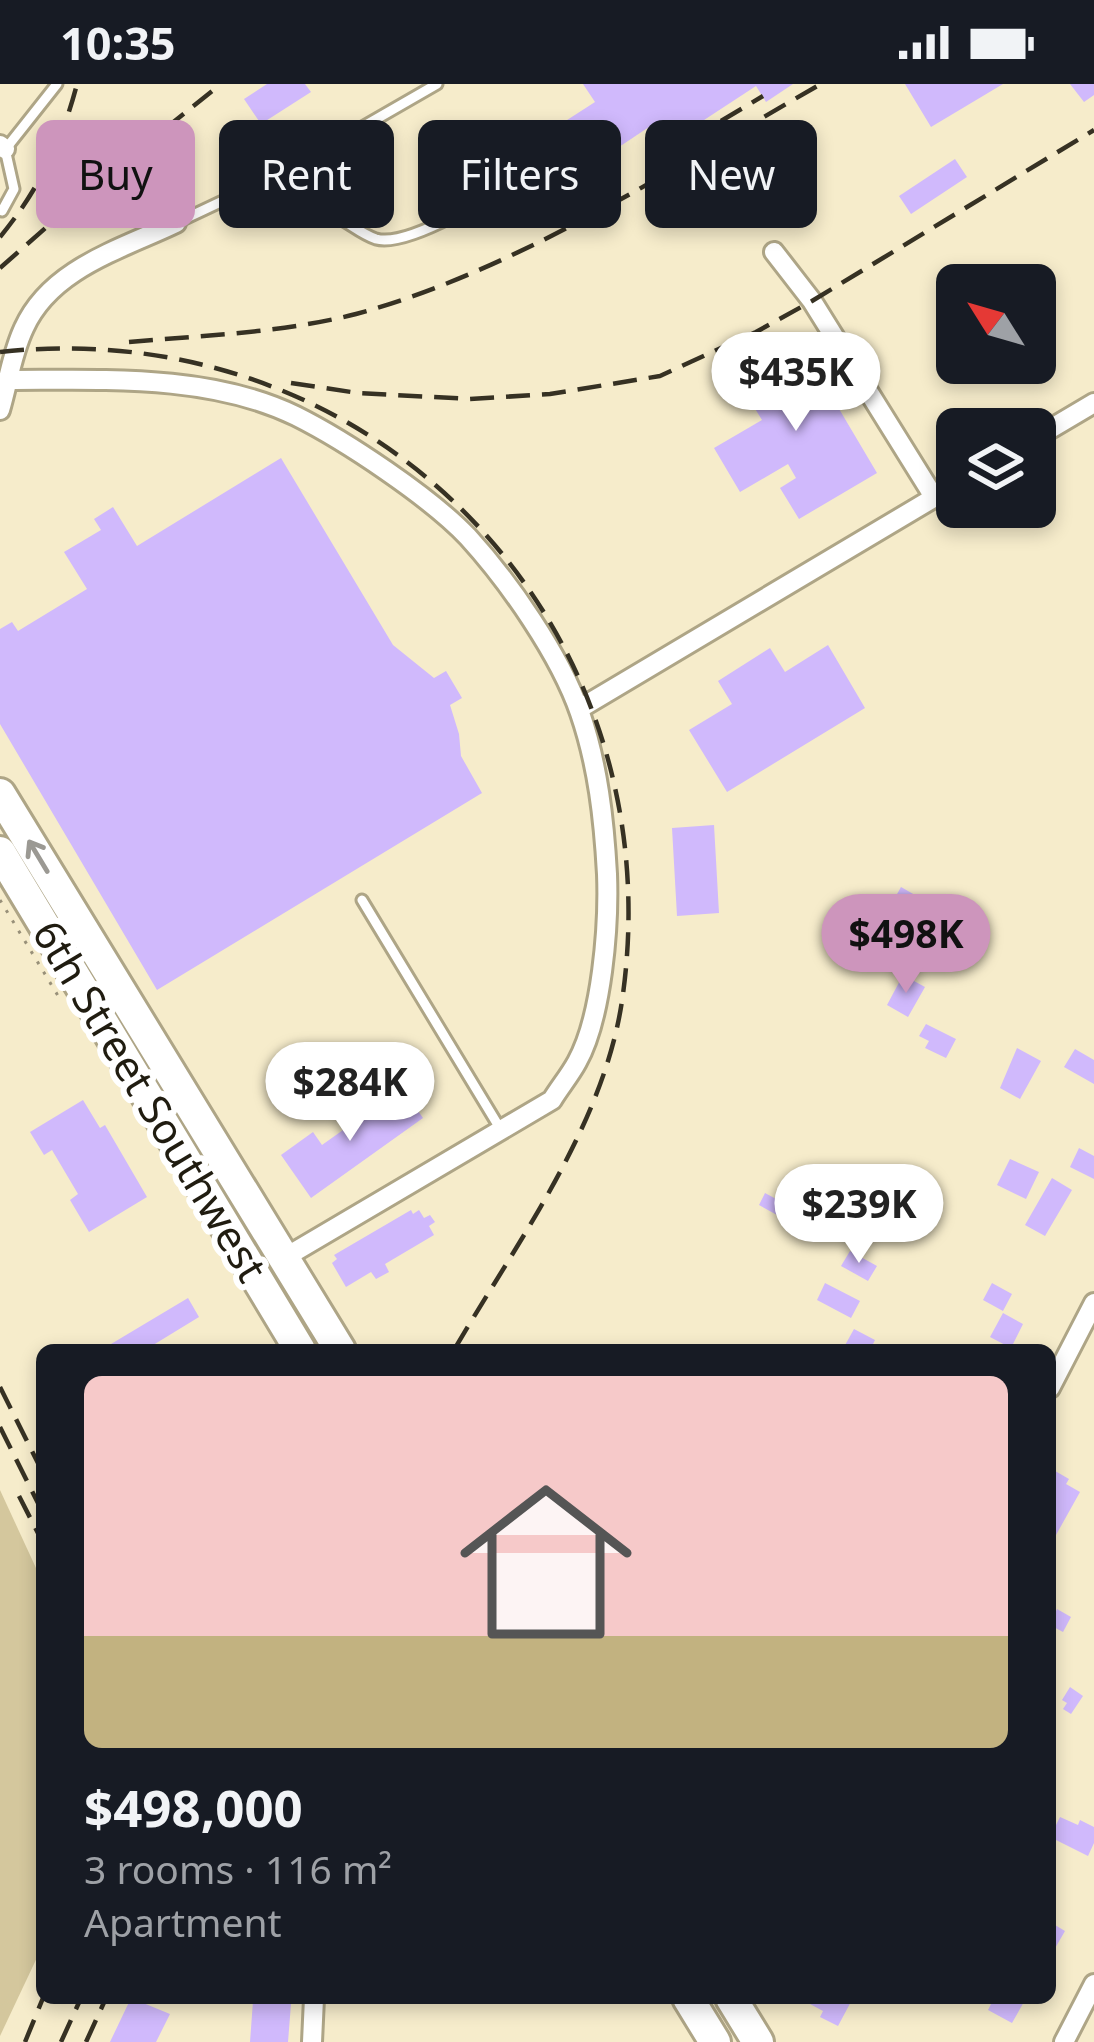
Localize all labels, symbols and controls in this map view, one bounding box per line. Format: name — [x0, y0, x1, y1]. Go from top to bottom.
text: 10:35 — [60, 12, 176, 73]
chip: Buy — [36, 120, 195, 228]
chip: Rent — [219, 120, 394, 228]
chip: Filters — [418, 120, 621, 228]
chip: New — [645, 120, 817, 228]
north arrow — [936, 264, 1056, 384]
map controls — [936, 264, 1056, 528]
pin: $435K — [712, 332, 880, 434]
text: $435K — [738, 344, 854, 397]
button: layers — [936, 408, 1056, 528]
one-way arrow — [26, 840, 50, 874]
pin: $498K — [822, 894, 990, 996]
text: $498K — [848, 906, 964, 959]
street label: 6th Street Southwest — [21, 909, 282, 1291]
pin: $284K — [266, 1042, 434, 1144]
text: $284K — [292, 1054, 408, 1107]
pin: $239K — [775, 1164, 943, 1266]
text: $239K — [801, 1176, 917, 1229]
icon: home — [438, 1454, 654, 1670]
text: $498,000 — [84, 1772, 303, 1842]
text: 3 rooms · 116 m² — [84, 1842, 392, 1895]
text: Apartment — [84, 1895, 282, 1948]

